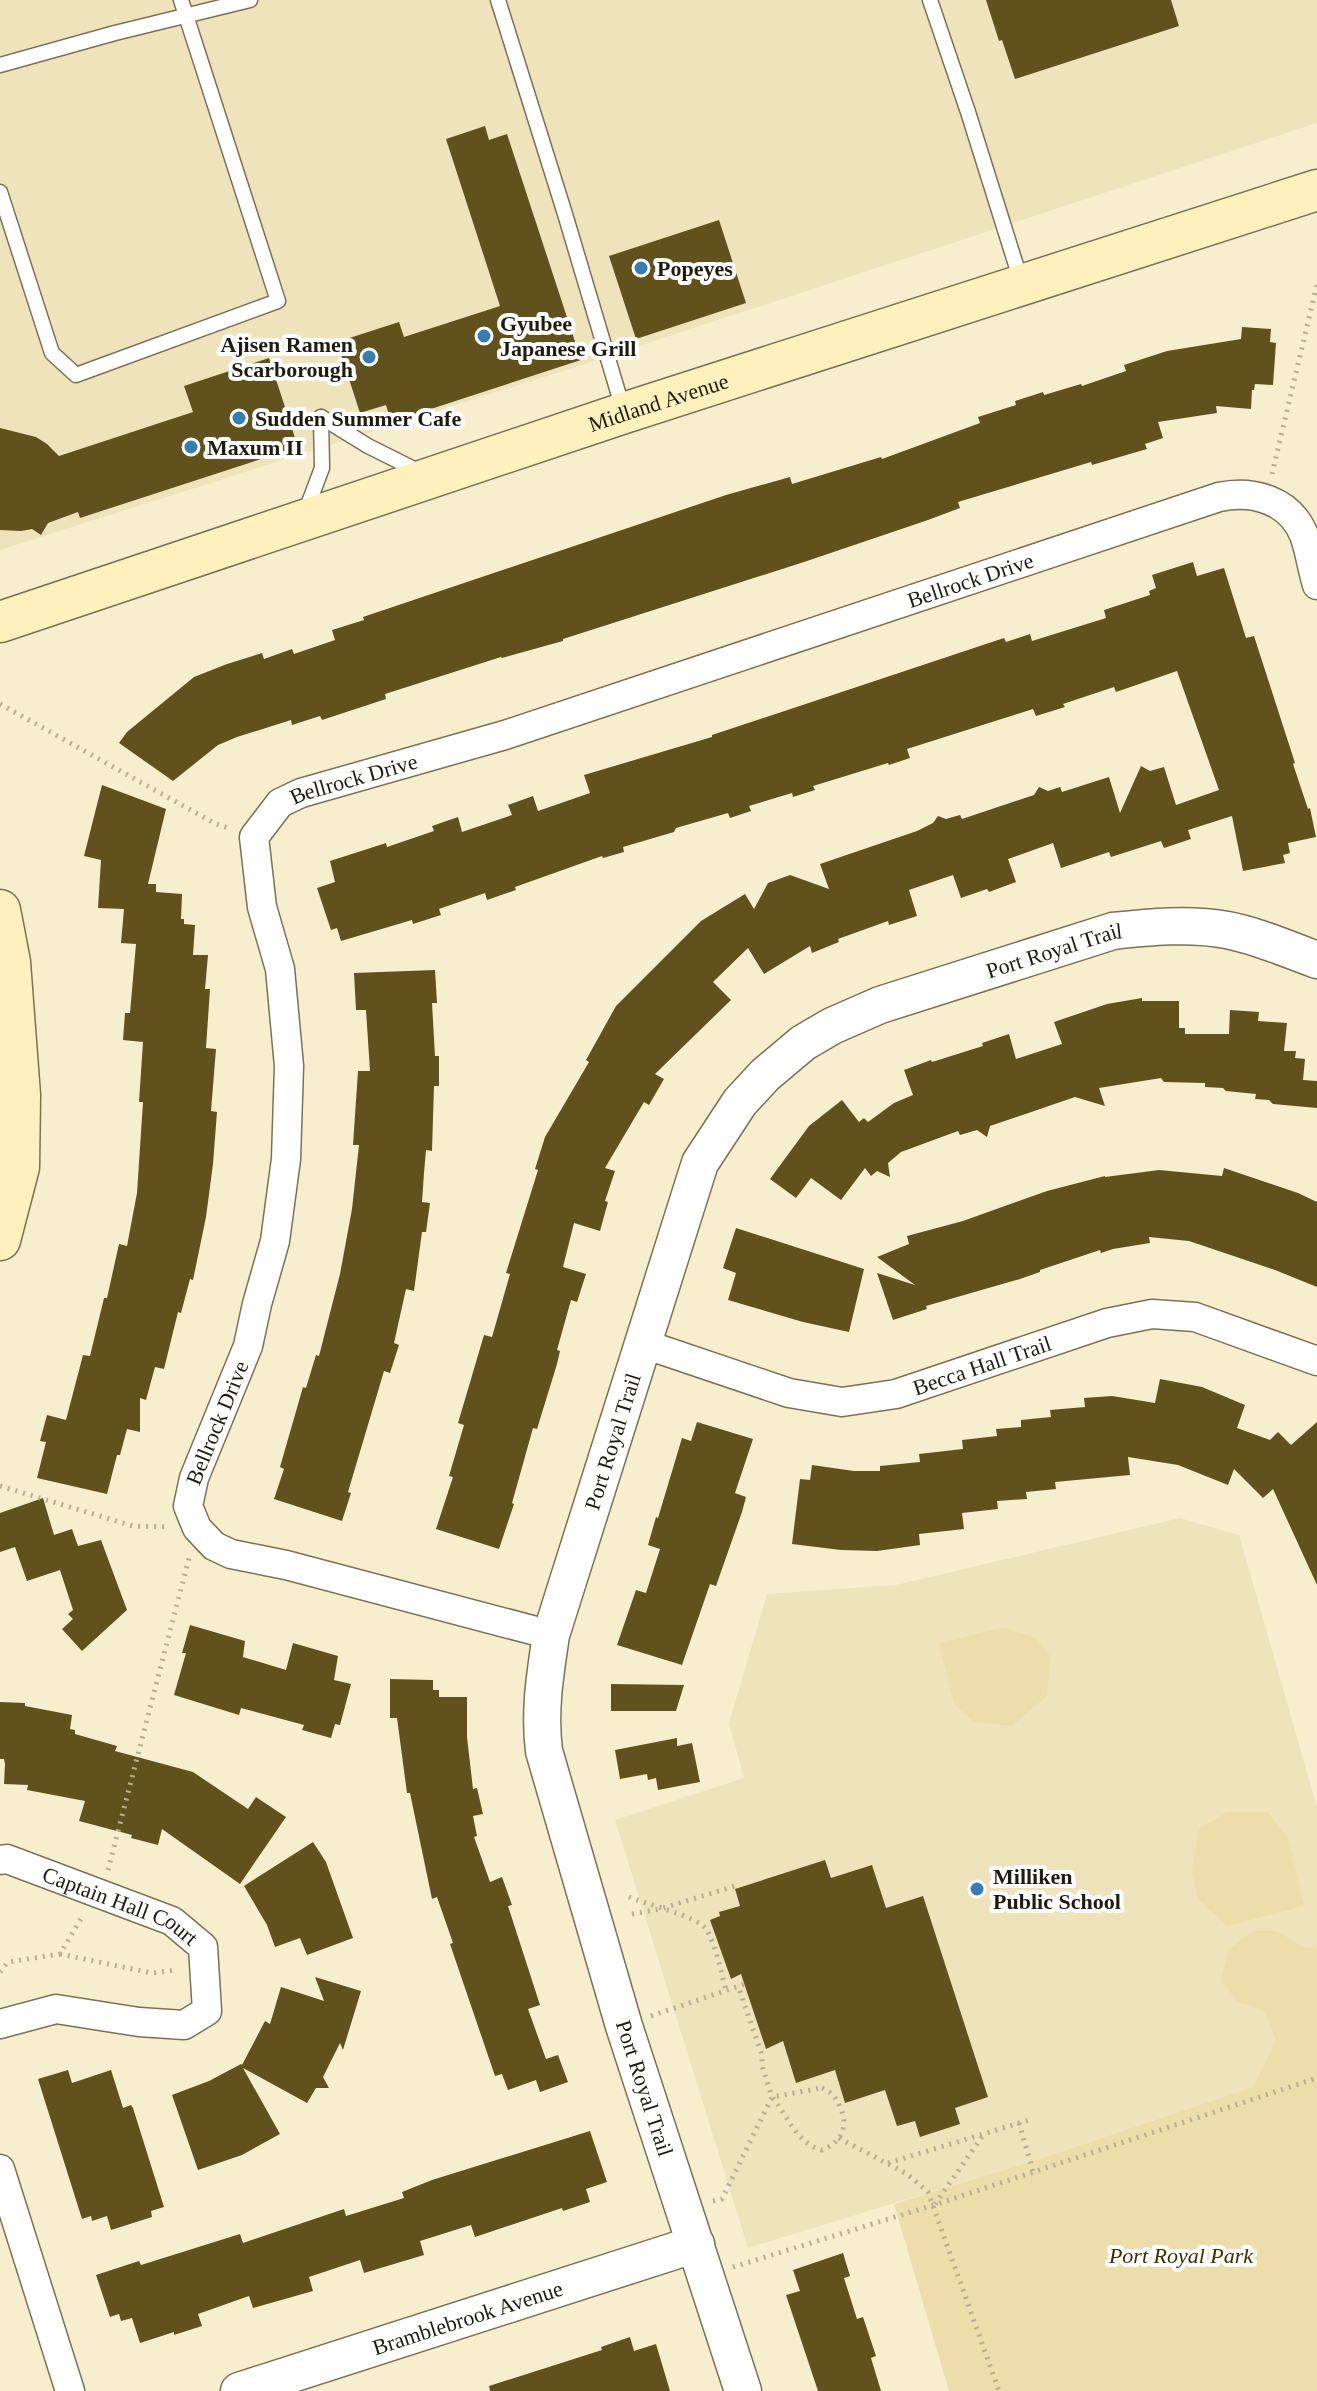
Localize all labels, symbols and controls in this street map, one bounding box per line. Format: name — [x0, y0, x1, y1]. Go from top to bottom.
place label: Popeyes — [657, 256, 733, 281]
marker: Popeyes — [632, 259, 650, 277]
place label: Gyubee Japanese Grill — [500, 311, 636, 361]
marker: Gyubee Japanese Grill — [475, 327, 493, 345]
place label: Ajisen Ramen Scarborough — [220, 332, 353, 382]
marker: Ajisen Ramen Scarborough — [360, 348, 378, 366]
street label: Midland Avenue — [585, 368, 732, 437]
place label: Sudden Summer Cafe — [255, 406, 461, 431]
marker: Sudden Summer Cafe — [230, 409, 248, 427]
place label: Maxum II — [207, 435, 303, 460]
marker: Maxum II — [182, 438, 200, 456]
street label: Bellrock Drive — [904, 548, 1037, 613]
street label: Bellrock Drive — [286, 749, 420, 810]
street label: Port Royal Trail — [983, 918, 1123, 984]
street label: Becca Hall Trail — [910, 1331, 1054, 1400]
street label: Bellrock Drive — [181, 1357, 254, 1488]
street label: Port Royal Trail — [579, 1370, 646, 1513]
street label: Captain Hall Court — [39, 1862, 203, 1951]
place label: Milliken Public School — [993, 1864, 1121, 1914]
marker: Milliken Public School — [968, 1880, 986, 1898]
street label: Port Royal Trail — [611, 2017, 678, 2159]
park label: Port Royal Park — [1108, 2243, 1254, 2268]
street label: Bramblebrook Avenue — [369, 2276, 566, 2360]

